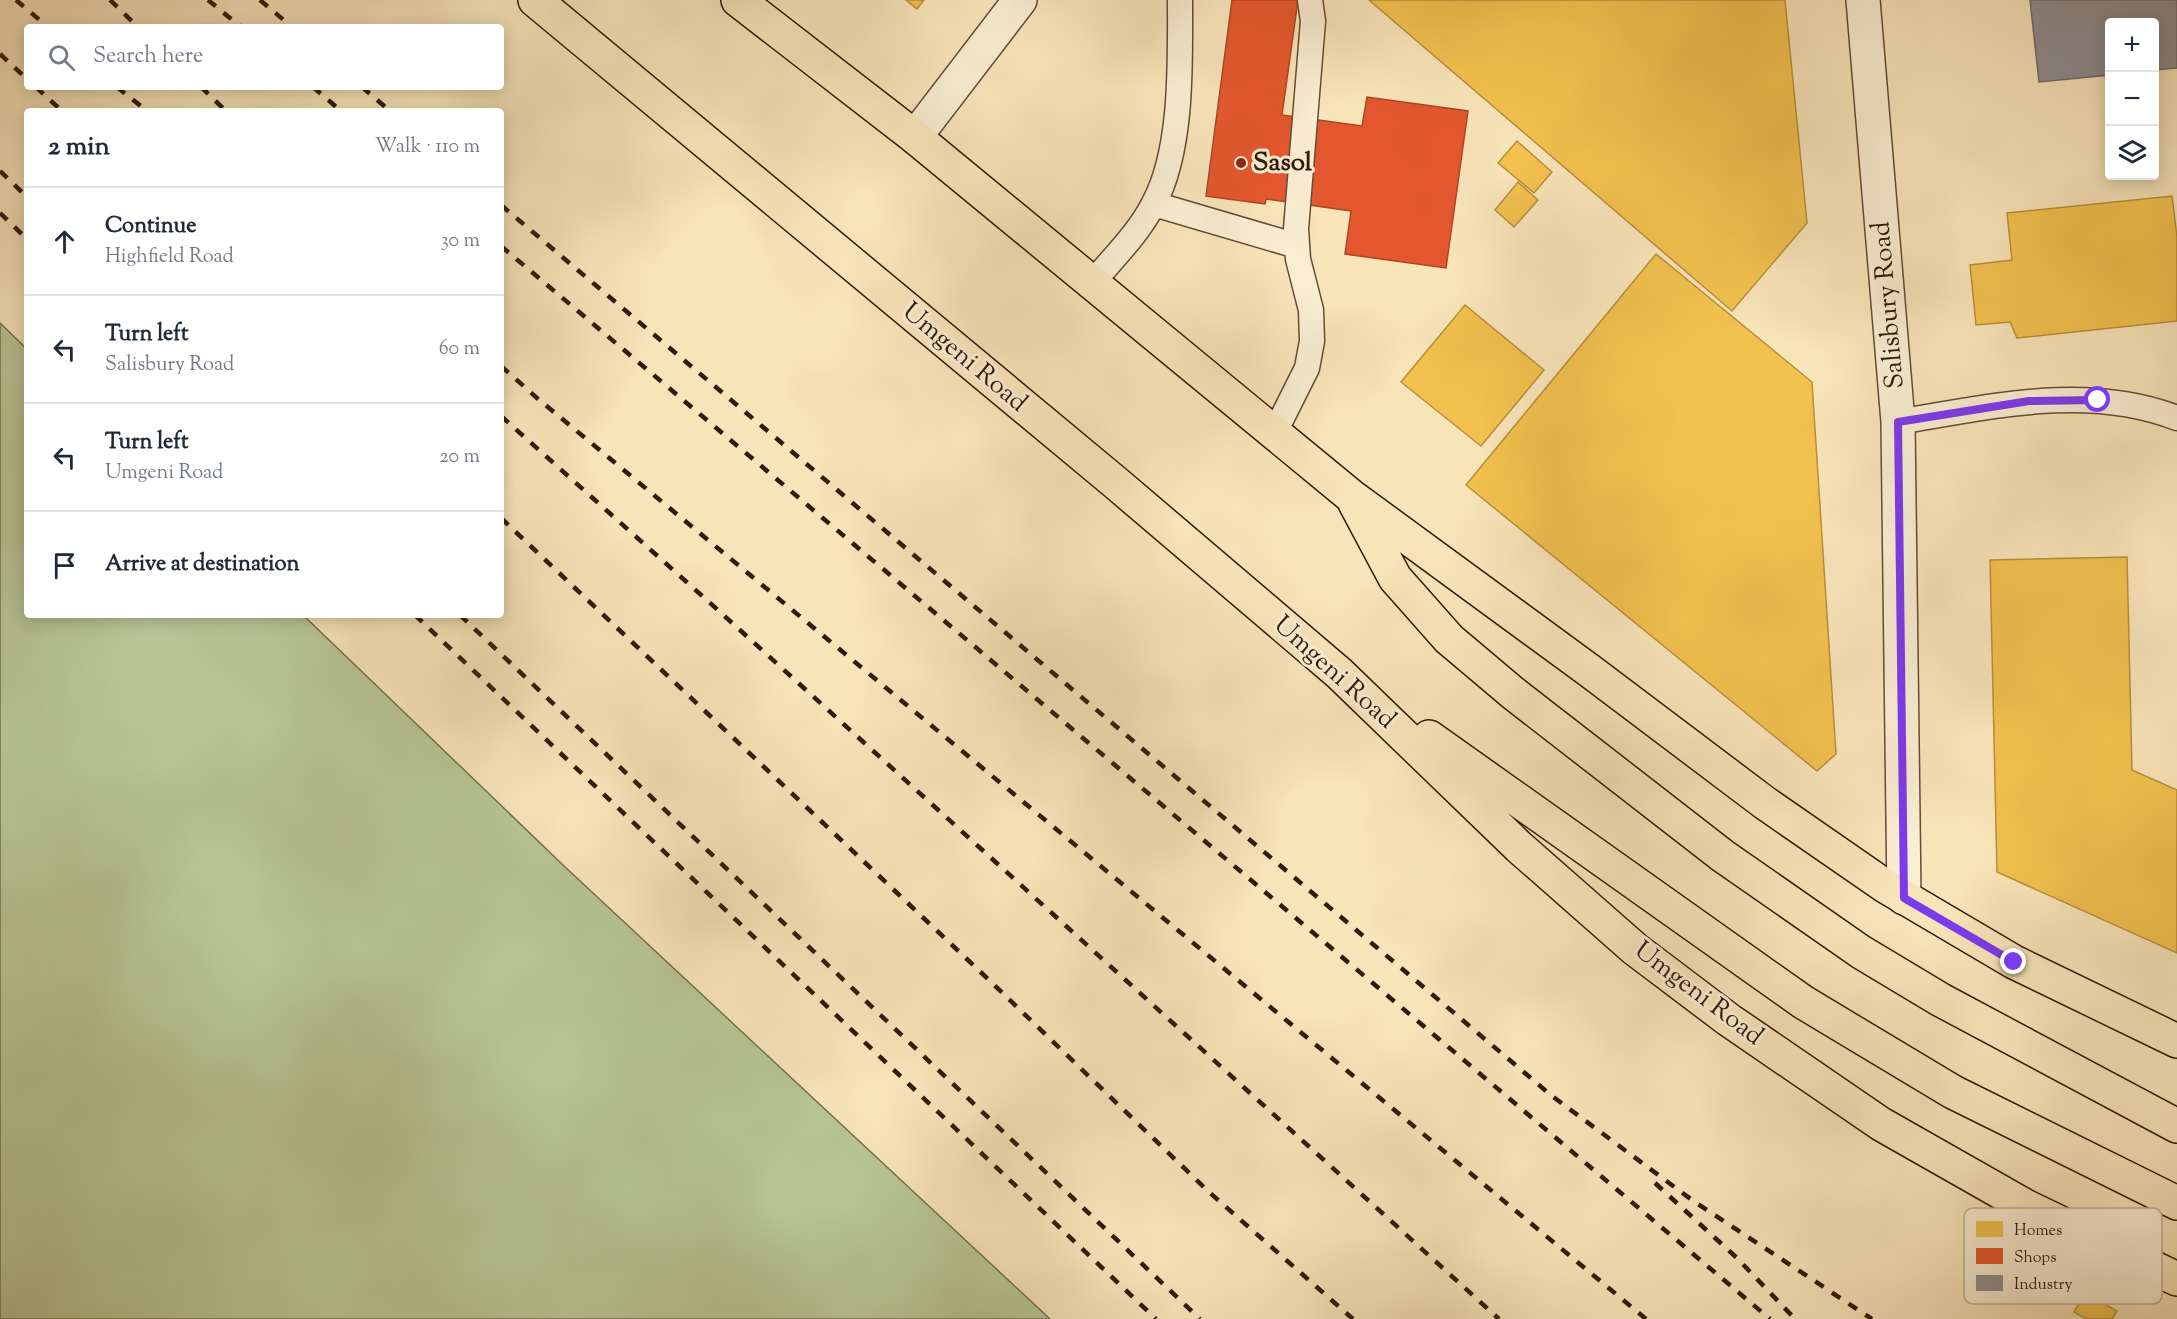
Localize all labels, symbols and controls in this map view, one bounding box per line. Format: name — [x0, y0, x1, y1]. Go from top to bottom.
map controls — [2105, 18, 2159, 180]
button: + — [2105, 18, 2159, 72]
search box — [24, 24, 504, 90]
icon: search — [45, 41, 78, 74]
text: Search here — [93, 41, 203, 73]
button: − — [2105, 72, 2159, 126]
button: layers — [2105, 126, 2159, 180]
text: 2 min — [48, 129, 110, 166]
text: Walk · 110 m — [375, 133, 480, 162]
place label: Sasol — [1253, 145, 1313, 182]
marker: Sasol — [1234, 156, 1248, 170]
text: Continue — [105, 211, 196, 243]
street label: Salisbury Road — [1863, 219, 1915, 390]
icon: ahead — [48, 225, 81, 258]
text: 30 m — [441, 227, 480, 256]
text: Highfield Road — [105, 243, 234, 272]
street label: Umgeni Road — [893, 294, 1035, 422]
text: Turn left — [105, 319, 188, 351]
icon: left — [48, 333, 81, 366]
text: 60 m — [439, 335, 480, 364]
text: Salisbury Road — [105, 351, 234, 380]
route start — [2084, 386, 2110, 412]
text: Turn left — [105, 427, 188, 459]
icon: left — [48, 441, 81, 474]
text: 20 m — [439, 443, 480, 472]
text: Umgeni Road — [105, 459, 223, 488]
icon: arrive — [48, 549, 81, 582]
text: Arrive at destination — [105, 549, 300, 581]
street label: Umgeni Road — [1264, 608, 1404, 738]
street label: Umgeni Road — [1625, 933, 1771, 1055]
route end — [2000, 948, 2026, 974]
legend — [1964, 1208, 2162, 1304]
text: Homes — [2014, 1220, 2062, 1243]
text: Shops — [2014, 1247, 2057, 1270]
text: Industry — [2014, 1274, 2072, 1297]

